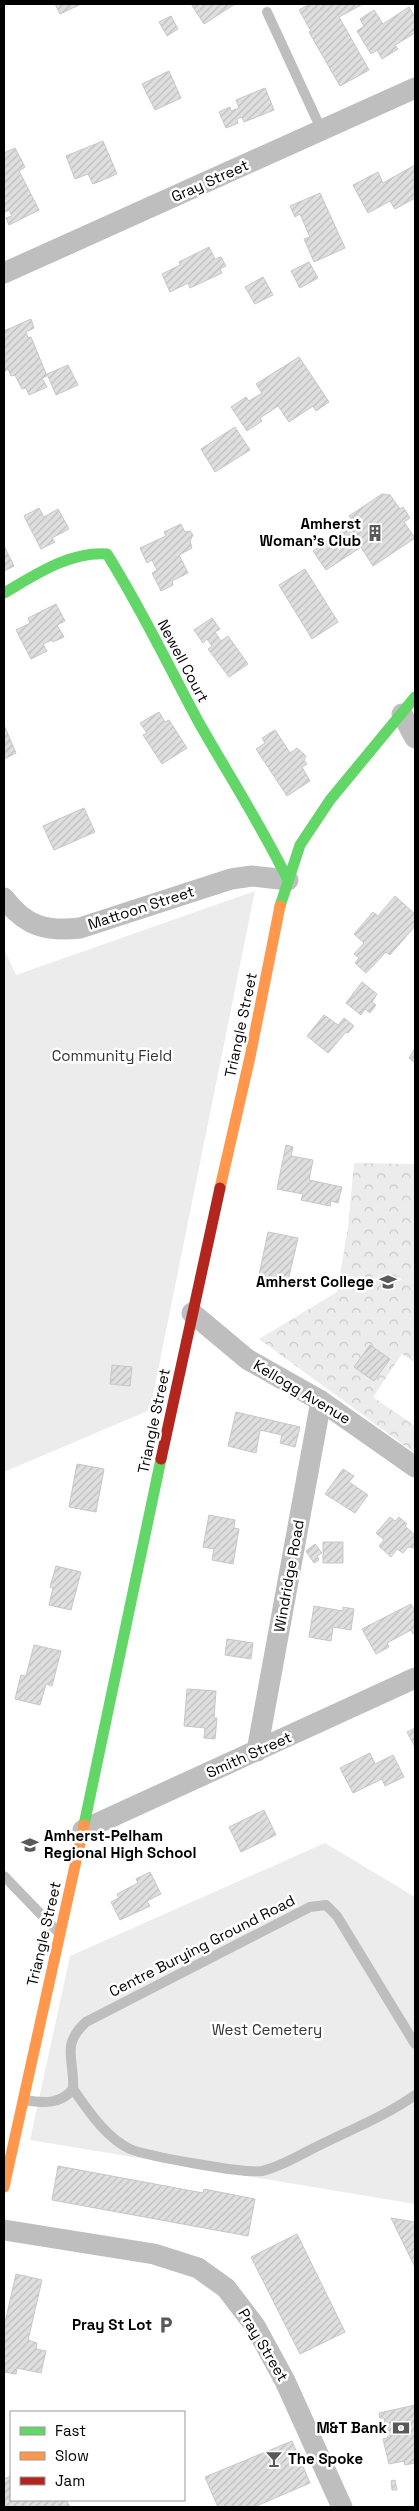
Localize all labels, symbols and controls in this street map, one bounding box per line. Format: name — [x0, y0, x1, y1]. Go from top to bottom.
street label: Gray Street — [168, 155, 251, 206]
place label: Amherst Woman's Club — [260, 514, 361, 550]
building icon: Amherst Woman's Club — [365, 523, 385, 543]
street label: Newell Court — [154, 616, 213, 706]
street label: Mattoon Street — [85, 881, 197, 934]
street label: Triangle Street — [220, 971, 261, 1079]
park label: Community Field — [52, 1046, 172, 1065]
place label: Amherst College — [256, 1272, 374, 1291]
school or university icon: Amherst College — [378, 1272, 398, 1292]
street label: Kellogg Avenue — [250, 1355, 354, 1428]
street label: Triangle Street — [133, 1367, 174, 1475]
street label: Windridge Road — [269, 1518, 308, 1634]
street label: Smith Street — [203, 1727, 295, 1782]
place label: Amherst-Pelham Regional High School — [44, 1826, 197, 1862]
school or university icon: Amherst-Pelham Regional High School — [20, 1835, 40, 1855]
street label: Triangle Street — [22, 1880, 65, 1988]
street label: Centre Burying Ground Road — [106, 1890, 298, 2001]
park label: West Cemetery — [212, 2020, 322, 2039]
street label: Pray Street — [234, 2305, 293, 2385]
place label: Pray St Lot — [72, 2315, 152, 2334]
parking icon: Pray St Lot — [156, 2315, 176, 2335]
legend — [10, 2411, 185, 2501]
place label: M&T Bank — [316, 2418, 388, 2437]
bank icon: M&T Bank — [391, 2418, 411, 2438]
text: Fast — [55, 2421, 86, 2440]
text: Slow — [55, 2446, 89, 2465]
bar icon: The Spoke — [264, 2449, 284, 2469]
place label: The Spoke — [288, 2449, 363, 2468]
text: Jam — [55, 2471, 85, 2490]

